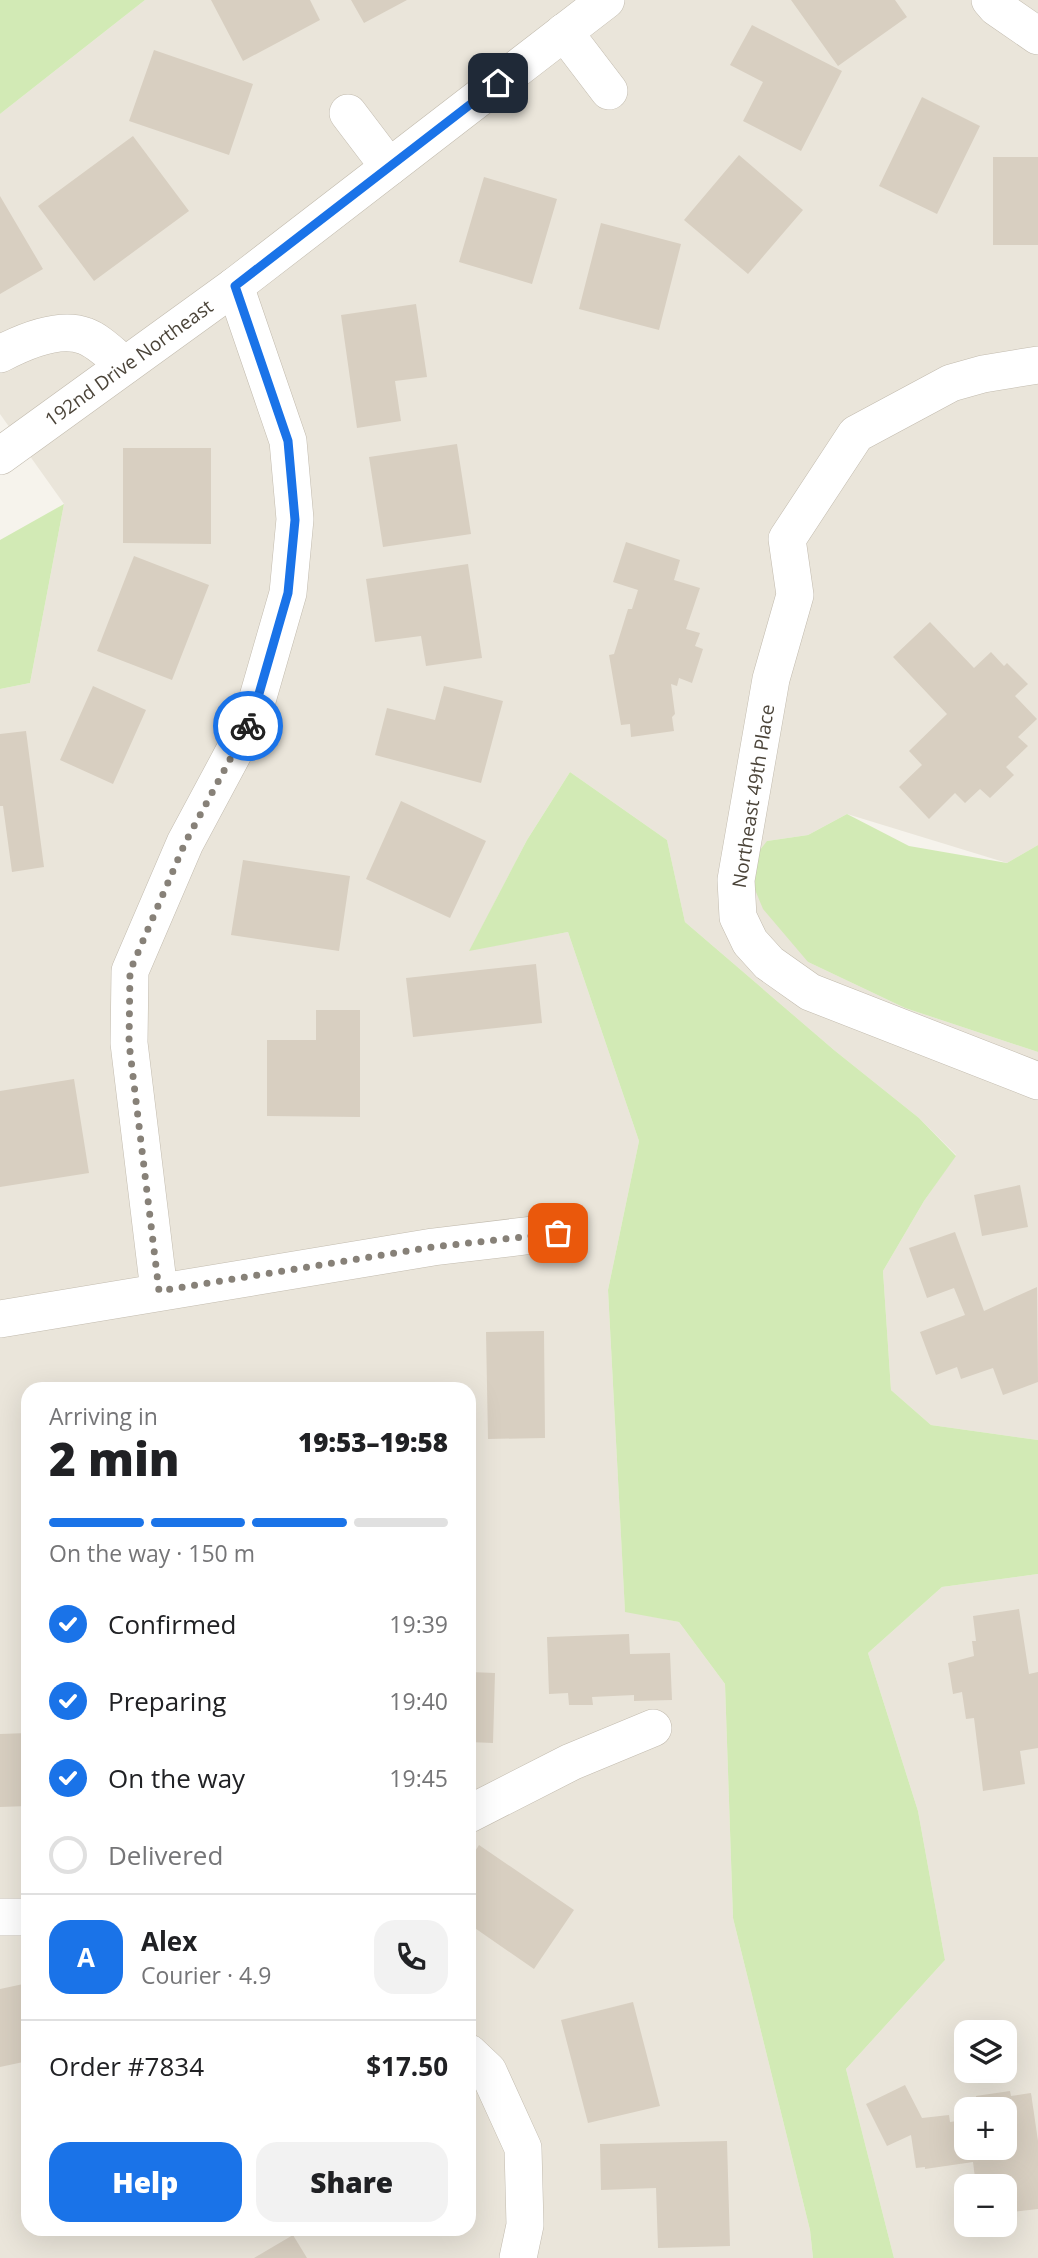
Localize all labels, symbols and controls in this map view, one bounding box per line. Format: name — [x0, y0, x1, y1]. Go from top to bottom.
pin — [468, 53, 528, 113]
icon: home — [479, 64, 517, 102]
street label: 192nd Drive Northeast — [40, 293, 218, 432]
courier — [213, 691, 283, 761]
street label: Northeast 49th Place — [726, 702, 780, 890]
icon: bike — [229, 707, 267, 745]
pin — [528, 1203, 588, 1263]
icon: bag — [539, 1214, 577, 1252]
text: Arriving in — [49, 1400, 158, 1432]
text: 19:53–19:58 — [298, 1424, 448, 1460]
text: 2 min — [49, 1427, 180, 1489]
text: On the way · 150 m — [49, 1537, 255, 1569]
icon: check — [49, 1605, 87, 1643]
text: Confirmed — [108, 1606, 236, 1642]
text: 19:39 — [389, 1608, 448, 1640]
icon: check — [49, 1682, 87, 1720]
text: Preparing — [108, 1683, 226, 1719]
text: 19:40 — [389, 1685, 448, 1717]
icon: check — [49, 1759, 87, 1797]
text: On the way — [108, 1760, 245, 1796]
text: 19:45 — [389, 1762, 448, 1794]
text: Delivered — [108, 1837, 223, 1873]
button: phone — [374, 1920, 448, 1994]
text: Alex — [141, 1923, 197, 1959]
text: A — [77, 1939, 95, 1975]
text: Courier · 4.9 — [141, 1959, 271, 1991]
map controls — [954, 2020, 1017, 2237]
button: layers — [954, 2020, 1017, 2083]
text: Order #7834 — [49, 2048, 204, 2084]
text: $17.50 — [366, 2048, 448, 2084]
button: + — [954, 2097, 1017, 2160]
button: Help — [49, 2142, 242, 2222]
button: Share — [256, 2142, 448, 2222]
button: − — [954, 2174, 1017, 2237]

